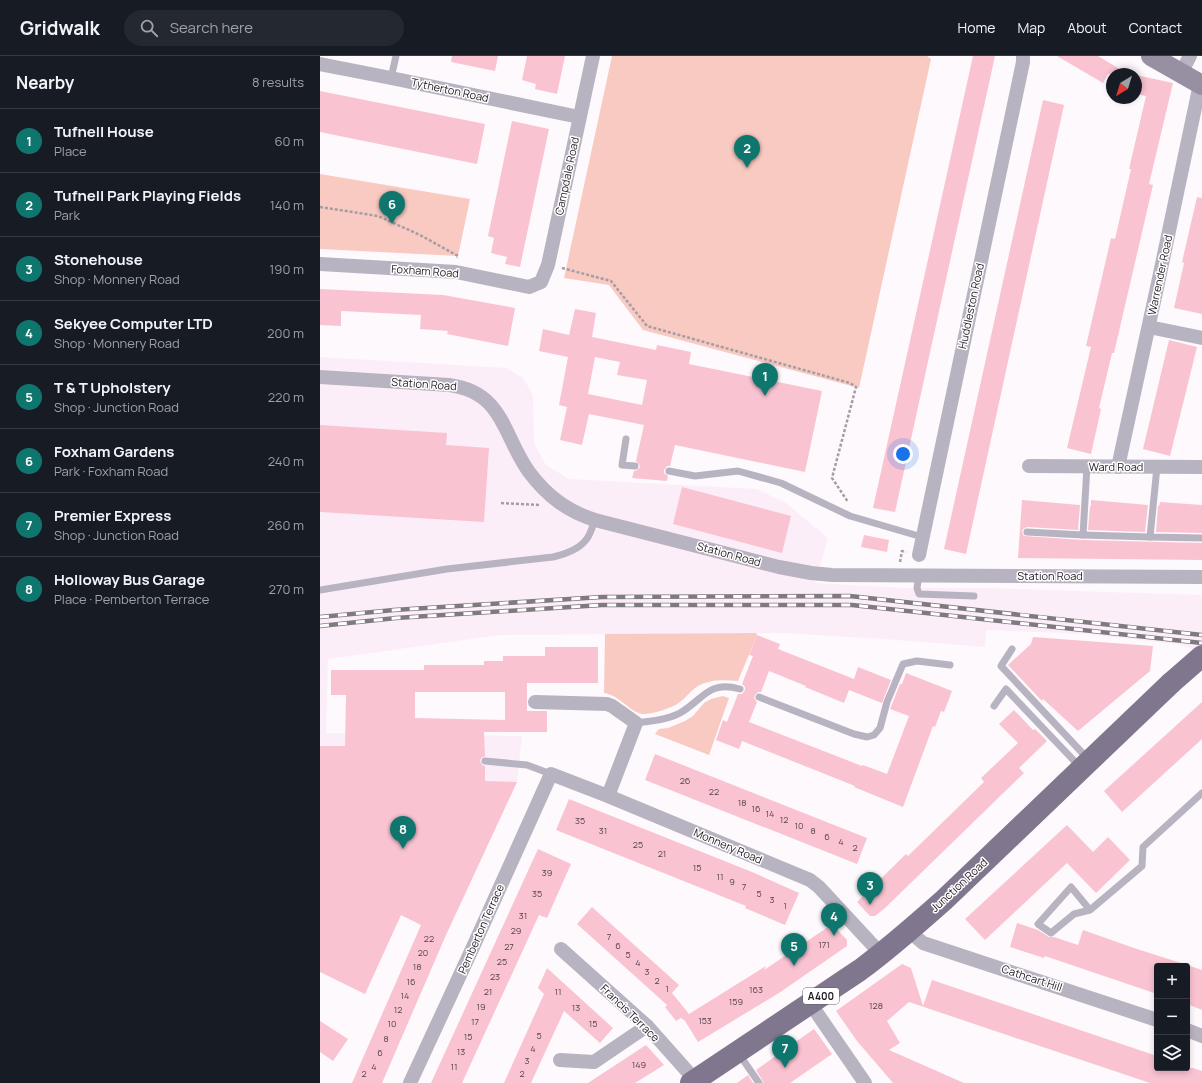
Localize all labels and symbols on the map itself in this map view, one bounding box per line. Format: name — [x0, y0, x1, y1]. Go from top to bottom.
north arrow — [1106, 68, 1142, 104]
street label: Tytherton Road — [410, 74, 490, 105]
street label: Campdale Road — [551, 135, 582, 216]
pin: 2 — [734, 135, 760, 168]
pin: 6 — [379, 191, 405, 224]
street label: Warrender Road — [1144, 233, 1175, 316]
street label: Foxham Road — [391, 261, 459, 280]
street label: Huddleston Road — [954, 262, 987, 350]
pin: 1 — [752, 363, 778, 396]
street label: Station Road — [391, 374, 457, 393]
your location — [893, 444, 913, 464]
street label: Ward Road — [1089, 459, 1143, 474]
street label: Station Road — [696, 538, 763, 569]
street label: Station Road — [1017, 568, 1083, 583]
house number: 26 — [680, 774, 691, 787]
house number: 22 — [709, 785, 719, 798]
house number: 18 — [738, 796, 746, 809]
house number: 16 — [751, 802, 761, 815]
house number: 14 — [766, 807, 774, 820]
house number: 12 — [780, 813, 788, 826]
house number: 35 — [575, 814, 585, 827]
pin: 8 — [390, 816, 416, 849]
house number: 10 — [795, 819, 804, 832]
house number: 31 — [599, 824, 607, 837]
street label: Monnery Road — [692, 824, 765, 867]
house number: 8 — [810, 824, 816, 837]
house number: 6 — [824, 830, 830, 843]
house number: 4 — [838, 835, 844, 848]
house number: 25 — [633, 838, 643, 851]
house number: 2 — [852, 841, 858, 854]
house number: 21 — [658, 847, 666, 860]
street label: Junction Road — [927, 854, 990, 915]
house number: 15 — [693, 861, 701, 874]
house number: 39 — [542, 866, 552, 879]
house number: 11 — [716, 870, 724, 883]
pin: 3 — [857, 872, 883, 905]
house number: 9 — [729, 875, 735, 888]
house number: 7 — [742, 880, 747, 893]
street label: Pemberton Terrace — [454, 881, 507, 976]
house number: 35 — [532, 887, 542, 900]
house number: 5 — [756, 887, 762, 900]
house number: 3 — [770, 893, 775, 906]
house number: 1 — [783, 899, 787, 912]
pin: 4 — [821, 903, 847, 936]
house number: 31 — [519, 909, 527, 922]
house number: 29 — [511, 924, 521, 937]
house number: 7 — [607, 930, 612, 943]
house number: 22 — [424, 932, 434, 945]
pin: 5 — [781, 933, 807, 966]
house number: 171 — [818, 938, 830, 951]
house number: 6 — [615, 939, 621, 952]
house number: 27 — [504, 940, 514, 953]
house number: 20 — [418, 946, 428, 959]
house number: 5 — [625, 948, 631, 961]
house number: 25 — [497, 955, 507, 968]
house number: 4 — [635, 956, 641, 969]
house number: 18 — [413, 960, 421, 973]
street label: Cathcart Hill — [1000, 961, 1064, 994]
house number: 3 — [645, 965, 650, 978]
house number: 23 — [490, 970, 500, 983]
house number: 2 — [654, 974, 660, 987]
house number: 16 — [406, 975, 416, 988]
street label: Francis Terrace — [598, 981, 664, 1045]
house number: 1 — [665, 982, 669, 995]
house number: 163 — [749, 983, 763, 996]
house number: 21 — [484, 985, 492, 998]
house number: 11 — [554, 985, 562, 998]
road number: A400 — [803, 988, 839, 1004]
house number: 14 — [401, 989, 409, 1002]
house number: 159 — [729, 995, 743, 1008]
house number: 128 — [869, 999, 883, 1012]
house number: 19 — [476, 1000, 486, 1013]
house number: 13 — [572, 1001, 580, 1014]
house number: 12 — [394, 1003, 402, 1016]
house number: 153 — [698, 1014, 712, 1027]
house number: 17 — [471, 1015, 479, 1028]
house number: 10 — [388, 1017, 397, 1030]
house number: 15 — [589, 1017, 597, 1030]
house number: 5 — [536, 1029, 542, 1042]
house number: 15 — [464, 1030, 472, 1043]
house number: 8 — [383, 1032, 389, 1045]
pin: 7 — [772, 1035, 798, 1068]
house number: 4 — [530, 1042, 536, 1055]
house number: 13 — [457, 1045, 465, 1058]
house number: 6 — [377, 1046, 383, 1059]
house number: 3 — [525, 1054, 530, 1067]
house number: 149 — [632, 1058, 646, 1071]
house number: 4 — [371, 1060, 377, 1073]
house number: 11 — [450, 1060, 458, 1073]
house number: 2 — [361, 1067, 367, 1080]
house number: 2 — [519, 1067, 525, 1080]

